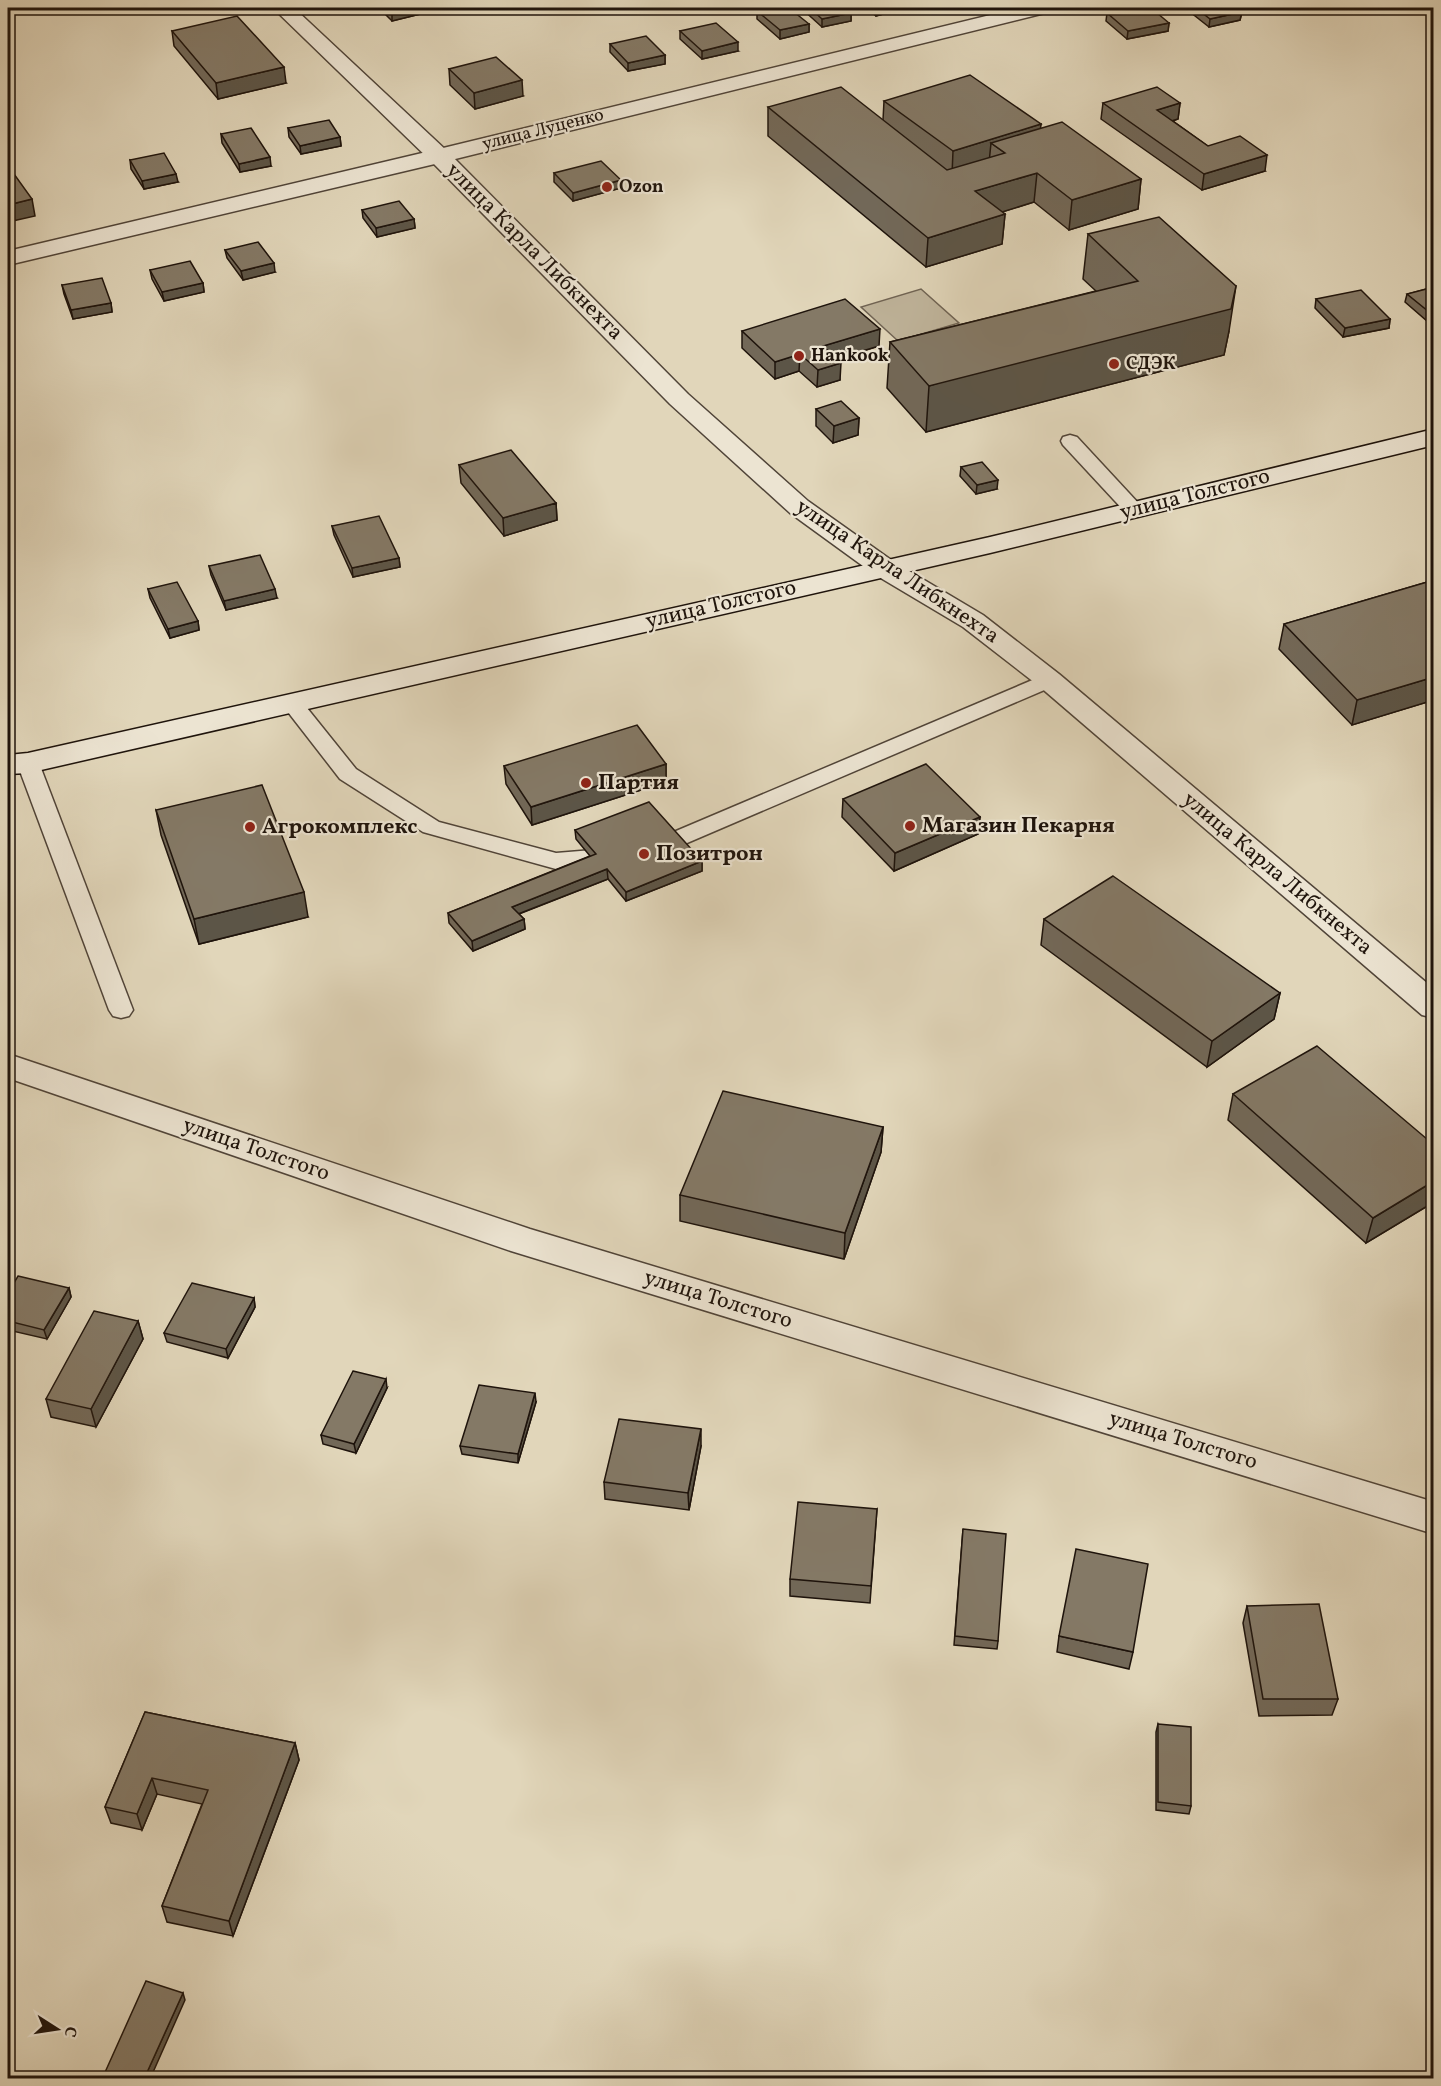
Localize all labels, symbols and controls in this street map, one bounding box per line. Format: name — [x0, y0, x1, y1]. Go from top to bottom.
street label: улица Луценко — [480, 103, 606, 157]
street label: улица Карла Либкнехта — [438, 156, 630, 348]
place label: Ozon — [619, 175, 664, 200]
marker: Ozon — [600, 180, 614, 194]
place label: Hankook — [811, 344, 889, 369]
marker: Hankook — [792, 349, 806, 363]
place label: СДЭК — [1126, 352, 1176, 377]
marker: СДЭК — [1107, 357, 1121, 371]
street label: улица Толстого — [1117, 461, 1273, 529]
street label: улица Карла Либкнехта — [789, 492, 1005, 652]
street label: улица Толстого — [643, 573, 799, 637]
place label: Партия — [598, 768, 679, 799]
marker: Партия — [579, 776, 593, 790]
street label: улица Карла Либкнехта — [1175, 785, 1379, 963]
place label: Магазин Пекарня — [922, 811, 1115, 842]
place label: Агрокомплекс — [262, 812, 418, 843]
marker: Магазин Пекарня — [903, 819, 917, 833]
marker: Агрокомплекс — [243, 820, 257, 834]
place label: Позитрон — [656, 839, 763, 870]
marker: Позитрон — [637, 847, 651, 861]
street label: улица Толстого — [178, 1110, 334, 1190]
street label: улица Толстого — [640, 1263, 796, 1337]
street label: улица Толстого — [1105, 1404, 1261, 1478]
north arrow — [27, 1999, 87, 2059]
text: С — [58, 2024, 82, 2039]

